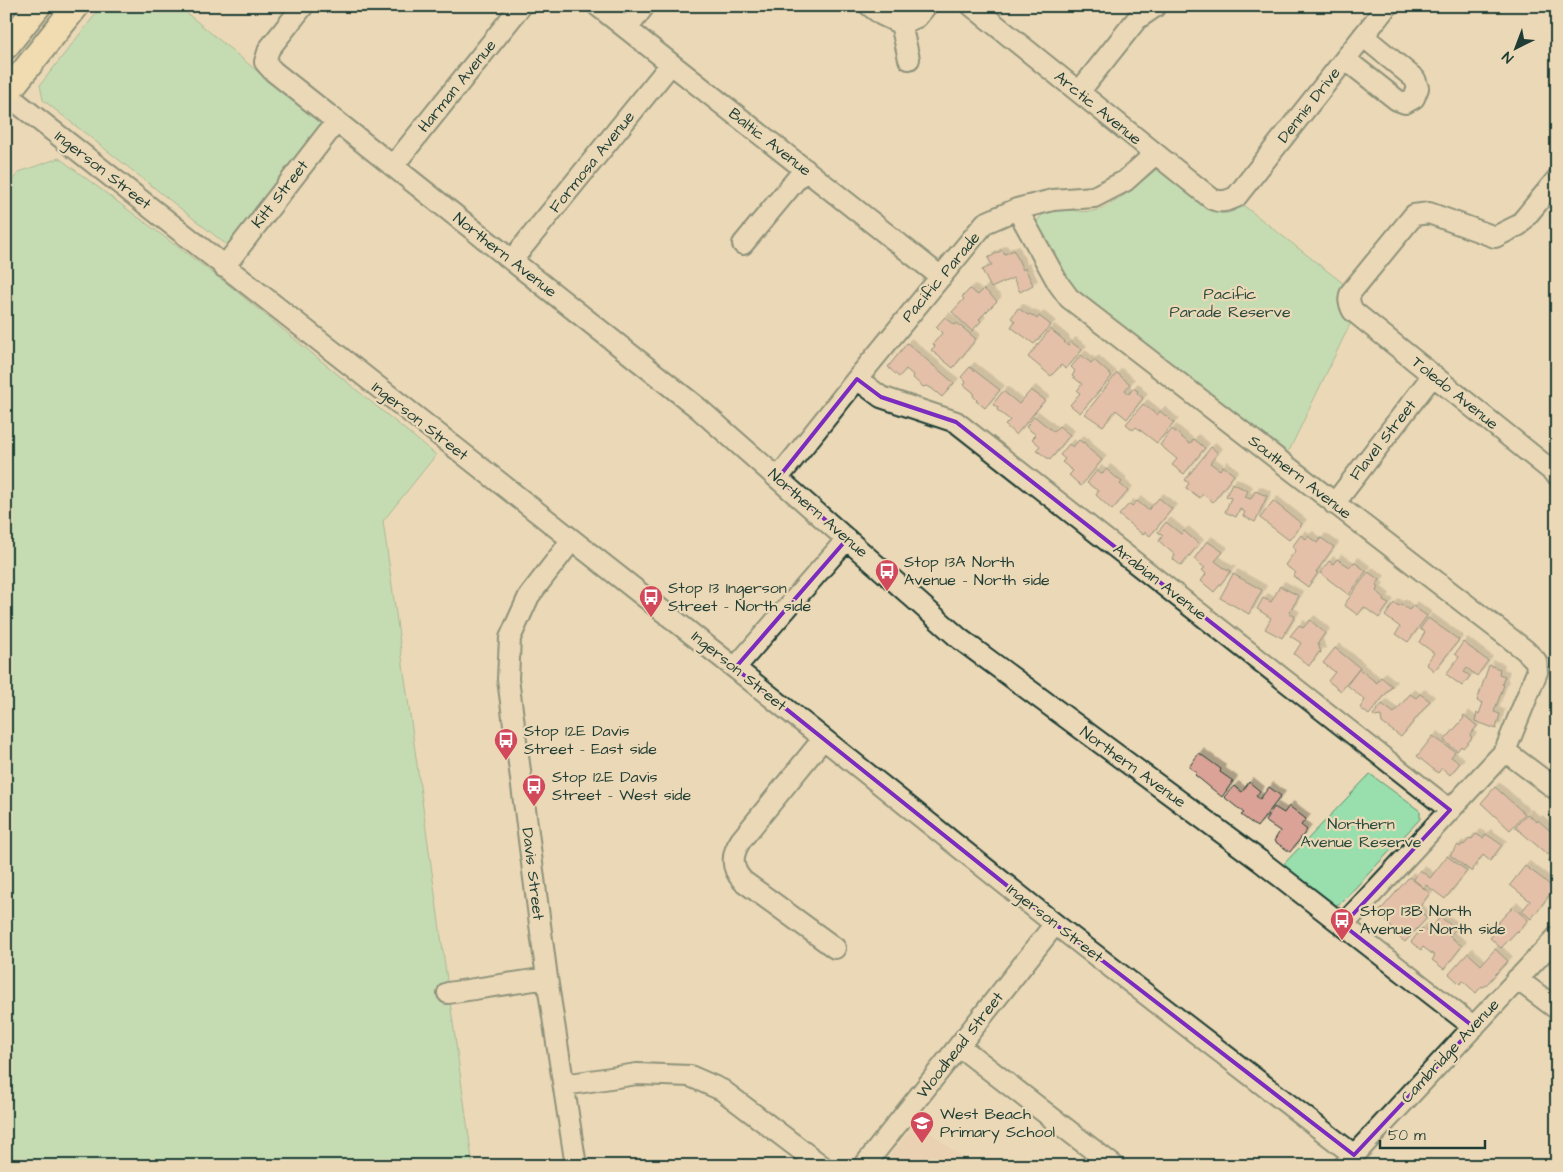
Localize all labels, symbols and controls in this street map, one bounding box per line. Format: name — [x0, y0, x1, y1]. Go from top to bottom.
north arrow — [1490, 22, 1540, 72]
street label: Harman Avenue — [413, 35, 502, 137]
text: N — [1498, 46, 1518, 67]
street label: Dennis Drive — [1272, 62, 1346, 147]
street label: Arctic Avenue — [1050, 66, 1147, 150]
street label: Baltic Avenue — [724, 103, 816, 181]
street label: Formosa Avenue — [544, 106, 640, 217]
street label: Ingerson Street — [50, 125, 156, 216]
street label: Kitt Street — [246, 155, 314, 233]
street label: Northern Avenue — [449, 208, 562, 303]
street label: Pacific Parade — [897, 227, 985, 327]
park label: Pacific Parade Reserve — [1169, 283, 1291, 323]
street label: Toledo Avenue — [1407, 351, 1503, 435]
street label: Ingerson Street — [367, 376, 473, 467]
street label: Flavel Street — [1344, 395, 1422, 485]
street label: Southern Avenue — [1244, 430, 1357, 525]
street label: Northern Avenue — [763, 463, 873, 563]
street label: Arabian Avenue — [1109, 538, 1212, 626]
place label: Stop 13A North Avenue - North side — [904, 551, 1050, 591]
bus stop icon: Stop 13A North Avenue - North side — [874, 558, 900, 592]
place label: Stop 13 Ingerson Street - North side — [668, 577, 811, 617]
bus stop icon: Stop 13 Ingerson Street - North side — [638, 584, 664, 618]
street label: Ingerson Street — [686, 626, 792, 717]
place label: Stop 12E Davis Street - East side — [524, 720, 657, 760]
street label: Northern Avenue — [1076, 721, 1191, 813]
bus stop icon: Stop 12E Davis Street - East side — [493, 727, 519, 761]
place label: Stop 12E Davis Street - West side — [552, 766, 691, 806]
bus stop icon: Stop 12E Davis Street - West side — [521, 773, 547, 807]
park label: Northern Avenue Reserve — [1301, 813, 1422, 853]
street label: Davis Street — [516, 826, 550, 922]
street label: Ingerson Street — [1002, 878, 1108, 969]
place label: Stop 13B North Avenue - North side — [1360, 900, 1506, 940]
bus stop icon: Stop 13B North Avenue - North side — [1329, 907, 1355, 941]
street label: Woodhead Street — [911, 987, 1009, 1103]
street label: Cambridge Avenue — [1396, 994, 1505, 1109]
place label: West Beach Primary School — [940, 1103, 1055, 1144]
school or university icon: West Beach Primary School — [909, 1110, 935, 1144]
scale bar — [1380, 1117, 1486, 1149]
text: 50 m — [1388, 1125, 1426, 1146]

